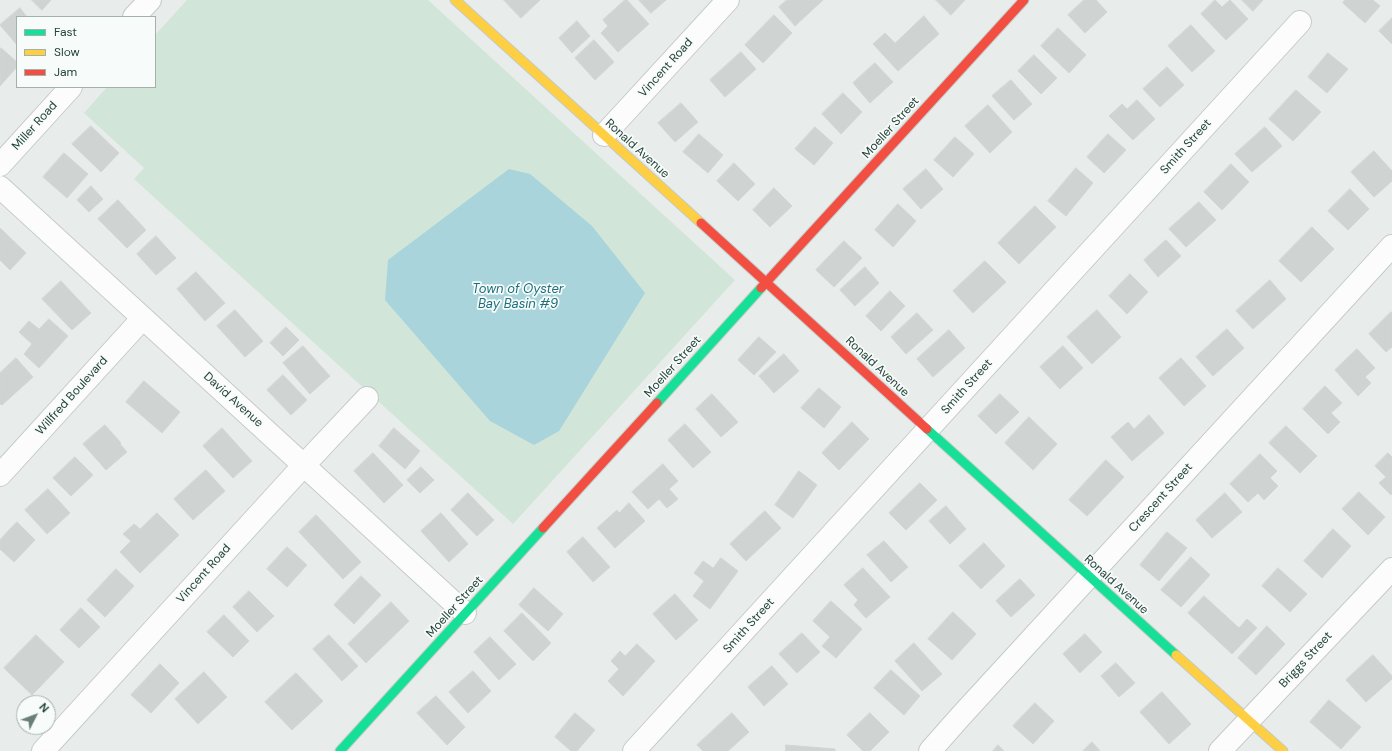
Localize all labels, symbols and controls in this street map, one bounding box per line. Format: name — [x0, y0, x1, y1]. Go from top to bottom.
legend — [16, 16, 156, 88]
text: Fast — [54, 24, 77, 40]
street label: Vincent Road — [636, 36, 696, 100]
text: Slow — [54, 44, 80, 60]
text: Jam — [54, 64, 77, 80]
street label: Moeller Street — [860, 94, 922, 162]
street label: Miller Road — [9, 99, 61, 153]
street label: Ronald Avenue — [602, 116, 672, 182]
street label: Smith Street — [1157, 116, 1215, 178]
water label: Town of Oyster Bay Basin #9 — [472, 282, 564, 313]
street label: Moeller Street — [642, 333, 704, 401]
street label: Ronald Avenue — [842, 334, 912, 400]
street label: Willfred Boulevard — [33, 354, 111, 438]
street label: Smith Street — [938, 356, 996, 418]
street label: David Avenue — [200, 369, 266, 431]
street label: Crescent Street — [1126, 460, 1196, 536]
street label: Vincent Road — [174, 542, 234, 606]
street label: Ronald Avenue — [1081, 552, 1151, 618]
street label: Moeller Street — [424, 573, 486, 641]
street label: Smith Street — [720, 595, 778, 657]
street label: Briggs Street — [1276, 629, 1336, 691]
north arrow — [16, 695, 56, 735]
text: N — [36, 700, 52, 715]

